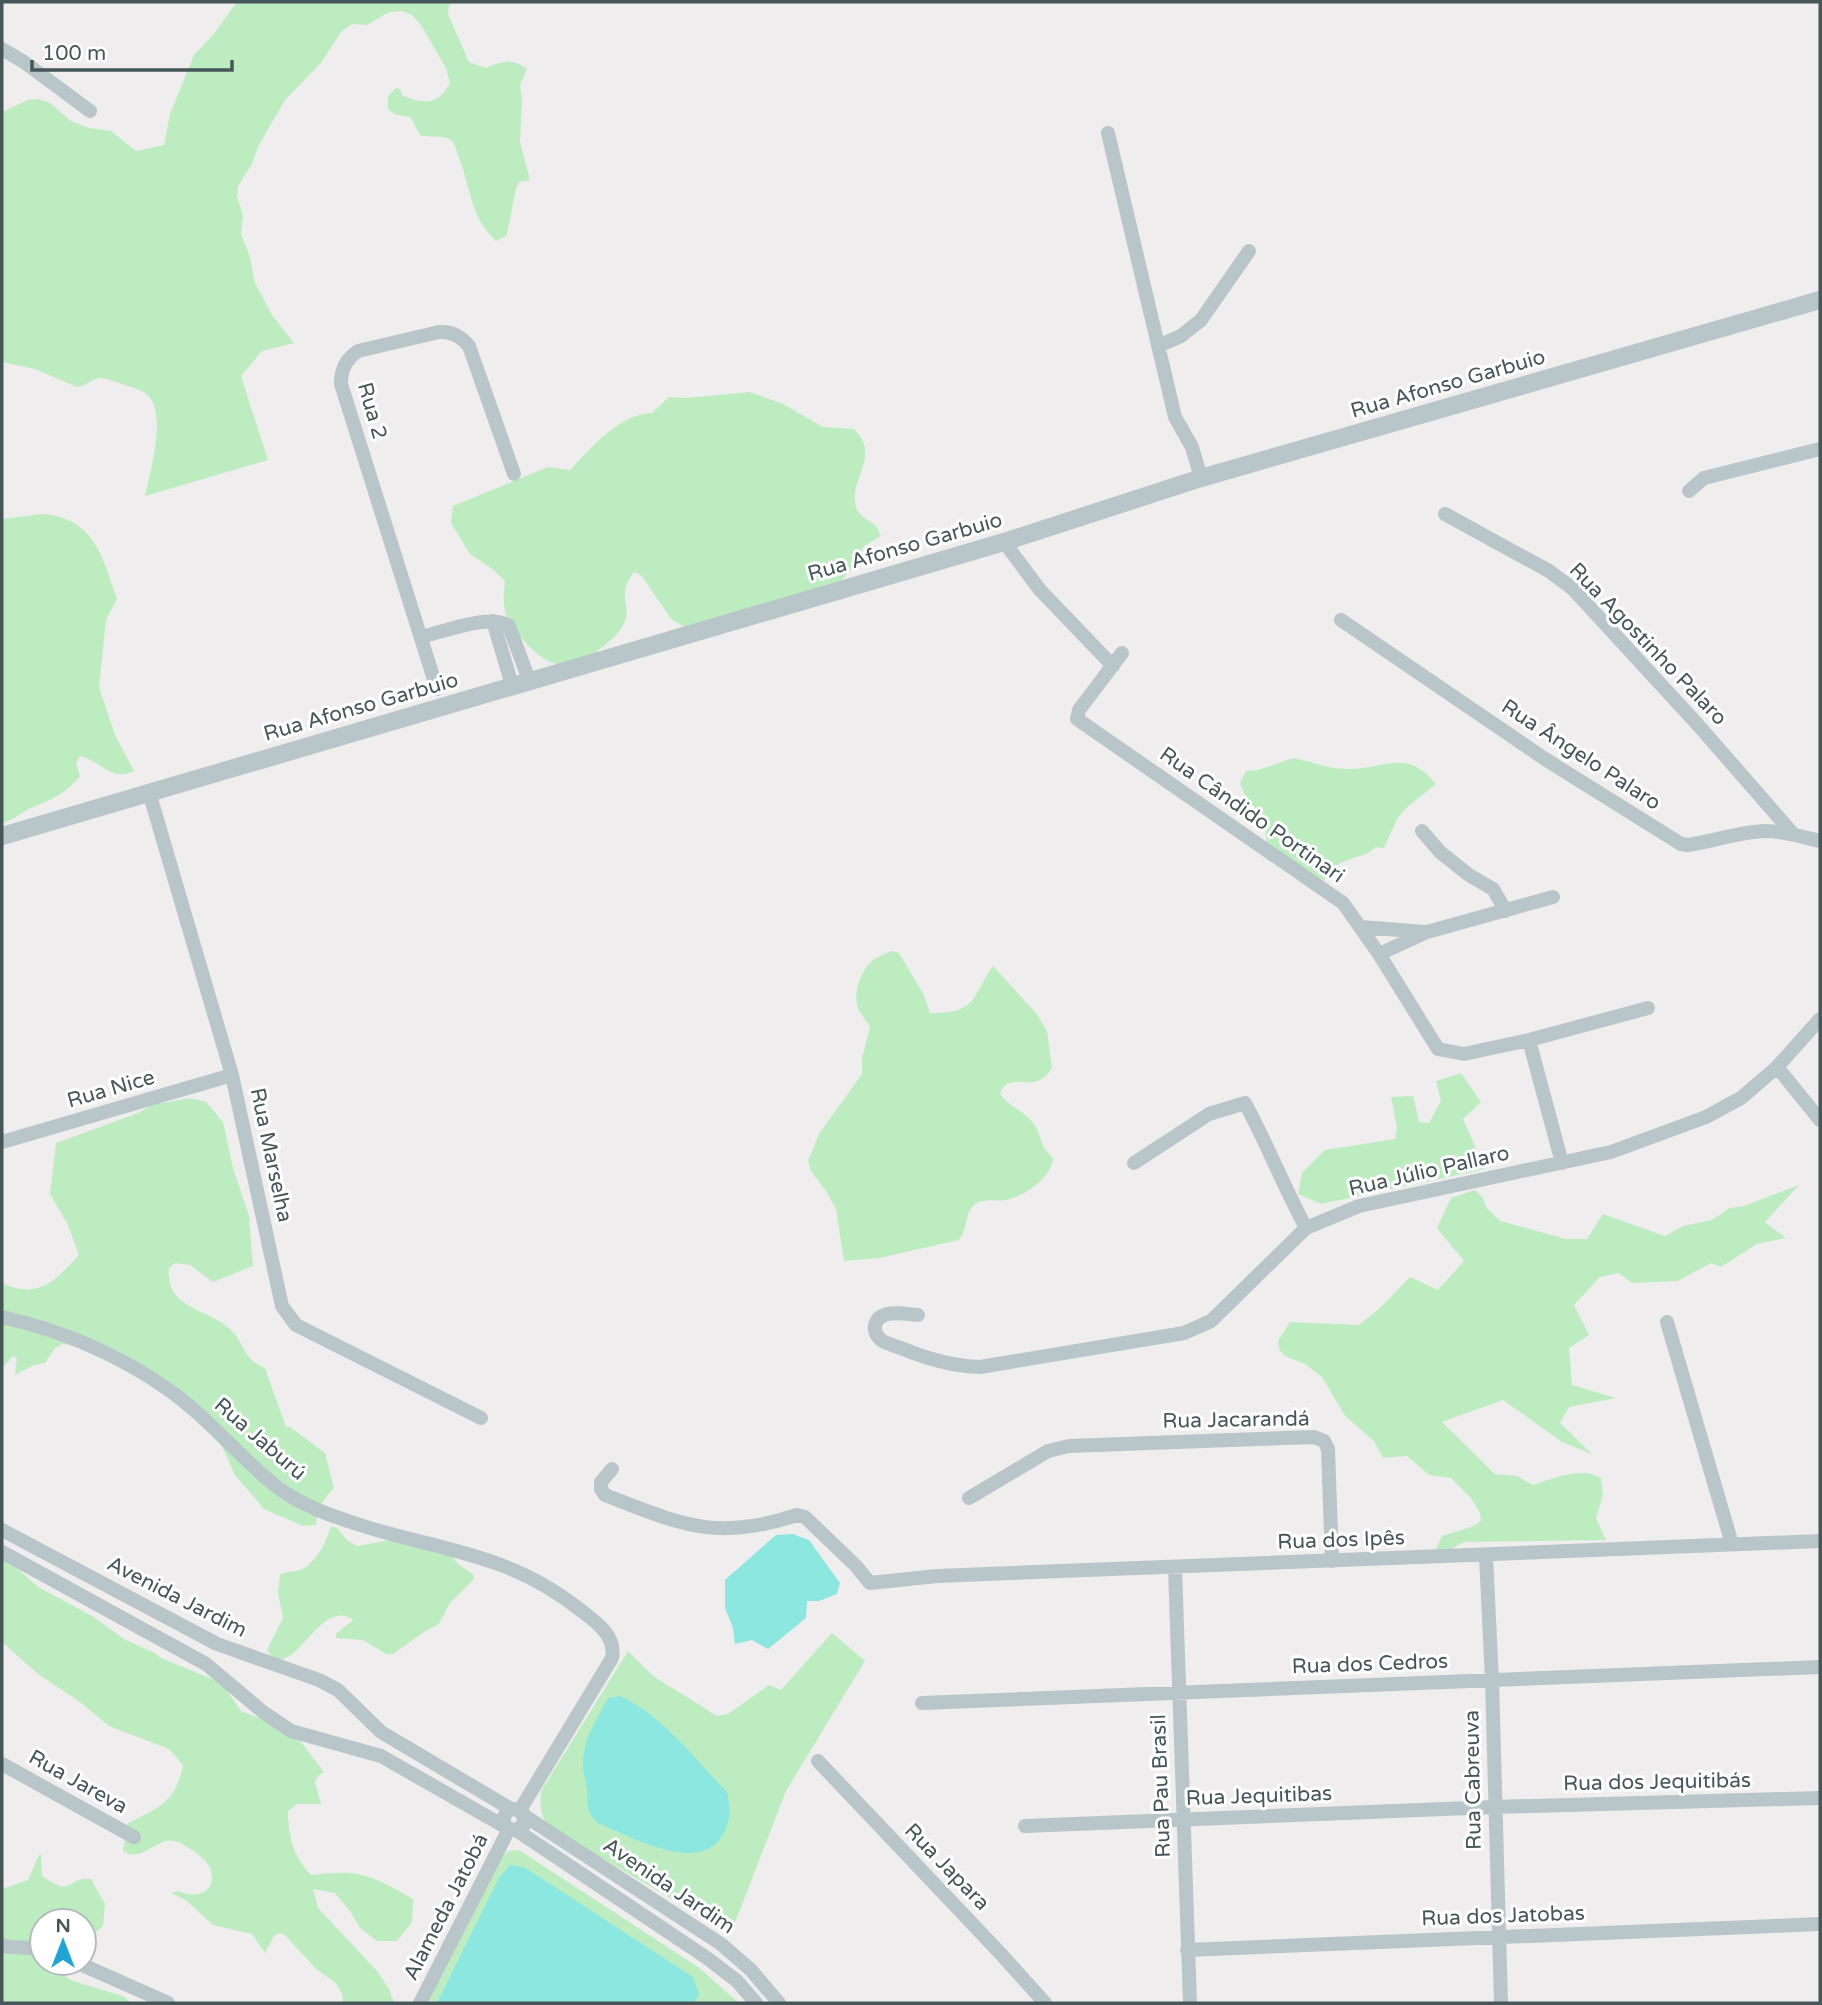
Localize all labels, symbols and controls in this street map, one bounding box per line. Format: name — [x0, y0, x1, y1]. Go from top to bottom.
scale bar — [32, 28, 231, 72]
text: 100 m — [42, 41, 106, 66]
street label: Rua Afonso Garbuio — [1348, 344, 1548, 424]
street label: Rua 2 — [352, 380, 392, 442]
street label: Rua Afonso Garbuio — [805, 507, 1005, 587]
street label: Rua Agostinho Palaro — [1564, 557, 1732, 731]
street label: Rua Afonso Garbuio — [261, 667, 461, 747]
street label: Rua Ângelo Palaro — [1497, 694, 1665, 816]
street label: Rua Cândido Portinari — [1155, 742, 1349, 888]
street label: Rua Nice — [64, 1065, 158, 1113]
street label: Rua Marselha — [245, 1085, 297, 1225]
street label: Rua Júlio Pallaro — [1346, 1140, 1512, 1202]
street label: Rua Jaburú — [209, 1392, 311, 1486]
street label: Rua Jacarandá — [1162, 1406, 1310, 1434]
street label: Rua dos Ipês — [1277, 1525, 1405, 1555]
street label: Avenida Jardim — [103, 1551, 251, 1643]
street label: Rua dos Cedros — [1291, 1649, 1449, 1679]
street label: Rua Cabreuva — [1459, 1710, 1487, 1850]
street label: Rua Pau Brasil — [1146, 1714, 1176, 1858]
street label: Rua Jareva — [24, 1745, 132, 1819]
street label: Rua dos Jequitibás — [1563, 1768, 1751, 1796]
street label: Rua Jequitibas — [1185, 1781, 1333, 1811]
street label: Rua Japara — [899, 1818, 995, 1916]
street label: Alameda Jatobá — [398, 1829, 494, 1985]
street label: Avenida Jardim — [598, 1833, 740, 1939]
street label: Rua dos Jatobas — [1421, 1901, 1585, 1931]
north arrow — [28, 1907, 98, 1977]
text: N — [55, 1915, 71, 1937]

